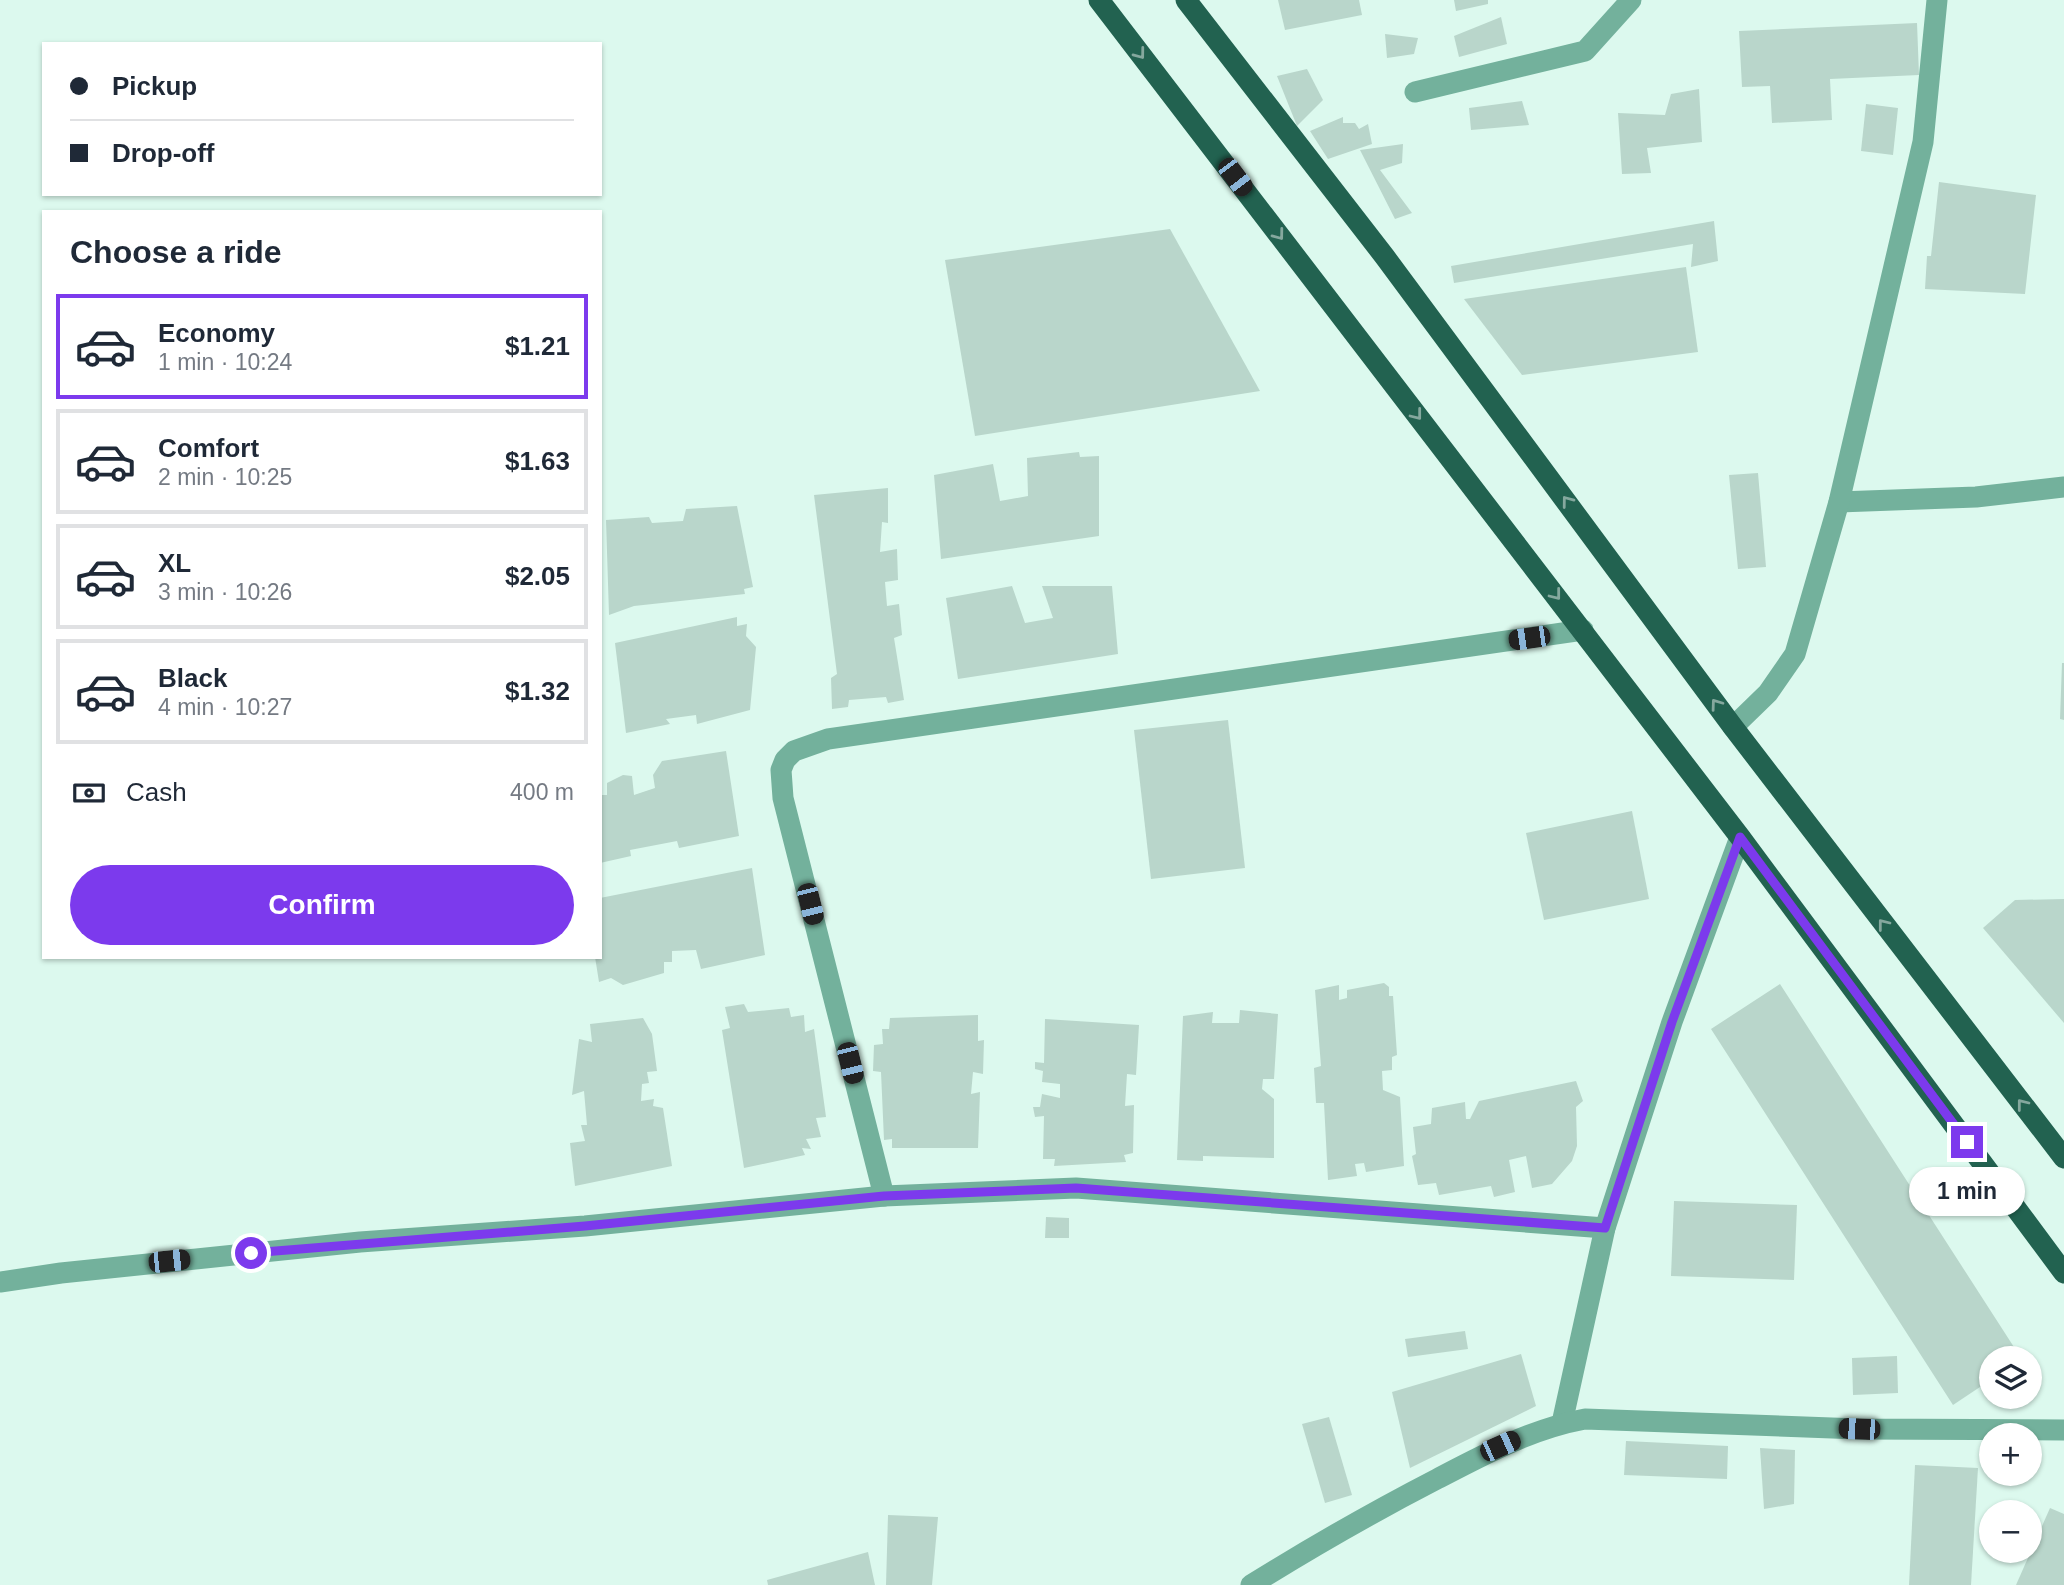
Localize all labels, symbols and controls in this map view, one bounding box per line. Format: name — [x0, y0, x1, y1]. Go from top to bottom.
one-way arrow — [1132, 46, 1145, 59]
text: Pickup — [112, 71, 197, 101]
text: Drop-off — [112, 138, 215, 168]
car — [1214, 154, 1257, 200]
one-way arrow — [1270, 227, 1283, 240]
text: Choose a ride — [70, 234, 282, 270]
icon: car — [74, 315, 137, 378]
text: Economy — [158, 318, 275, 348]
text: $1.21 — [505, 331, 570, 361]
text: 1 min · 10:24 — [158, 349, 292, 375]
one-way arrow — [1409, 408, 1422, 420]
icon: car — [74, 430, 137, 493]
text: Comfort — [158, 433, 259, 463]
text: $1.63 — [505, 446, 570, 476]
text: 2 min · 10:25 — [158, 464, 292, 490]
one-way arrow — [1562, 496, 1575, 509]
icon: car — [74, 545, 137, 608]
text: XL — [158, 548, 191, 578]
text: $2.05 — [505, 561, 570, 591]
text: 3 min · 10:26 — [158, 579, 292, 605]
one-way arrow — [1548, 588, 1561, 600]
car — [1507, 625, 1552, 651]
icon: car — [74, 660, 137, 723]
text: Black — [158, 663, 227, 693]
text: $1.32 — [505, 676, 570, 706]
text: 4 min · 10:27 — [158, 694, 292, 720]
one-way arrow — [1712, 699, 1724, 712]
icon: cash — [70, 774, 108, 812]
text: Cash — [126, 777, 187, 807]
text: 400 m — [510, 779, 574, 805]
button: Confirm — [70, 865, 574, 945]
car — [795, 881, 826, 927]
one-way arrow — [1879, 919, 1892, 932]
car — [835, 1040, 866, 1086]
one-way arrow — [2018, 1099, 2031, 1112]
route end — [1951, 1126, 1983, 1158]
callout: 1 min — [1909, 1166, 2025, 1216]
text: 1 min — [1937, 1178, 1997, 1204]
route start — [235, 1237, 267, 1269]
car — [148, 1248, 191, 1274]
map controls — [1979, 1346, 2042, 1563]
button: layers — [1979, 1346, 2042, 1409]
car — [1838, 1418, 1881, 1440]
button: + — [1979, 1423, 2042, 1486]
car — [1477, 1428, 1524, 1464]
button: − — [1979, 1500, 2042, 1563]

